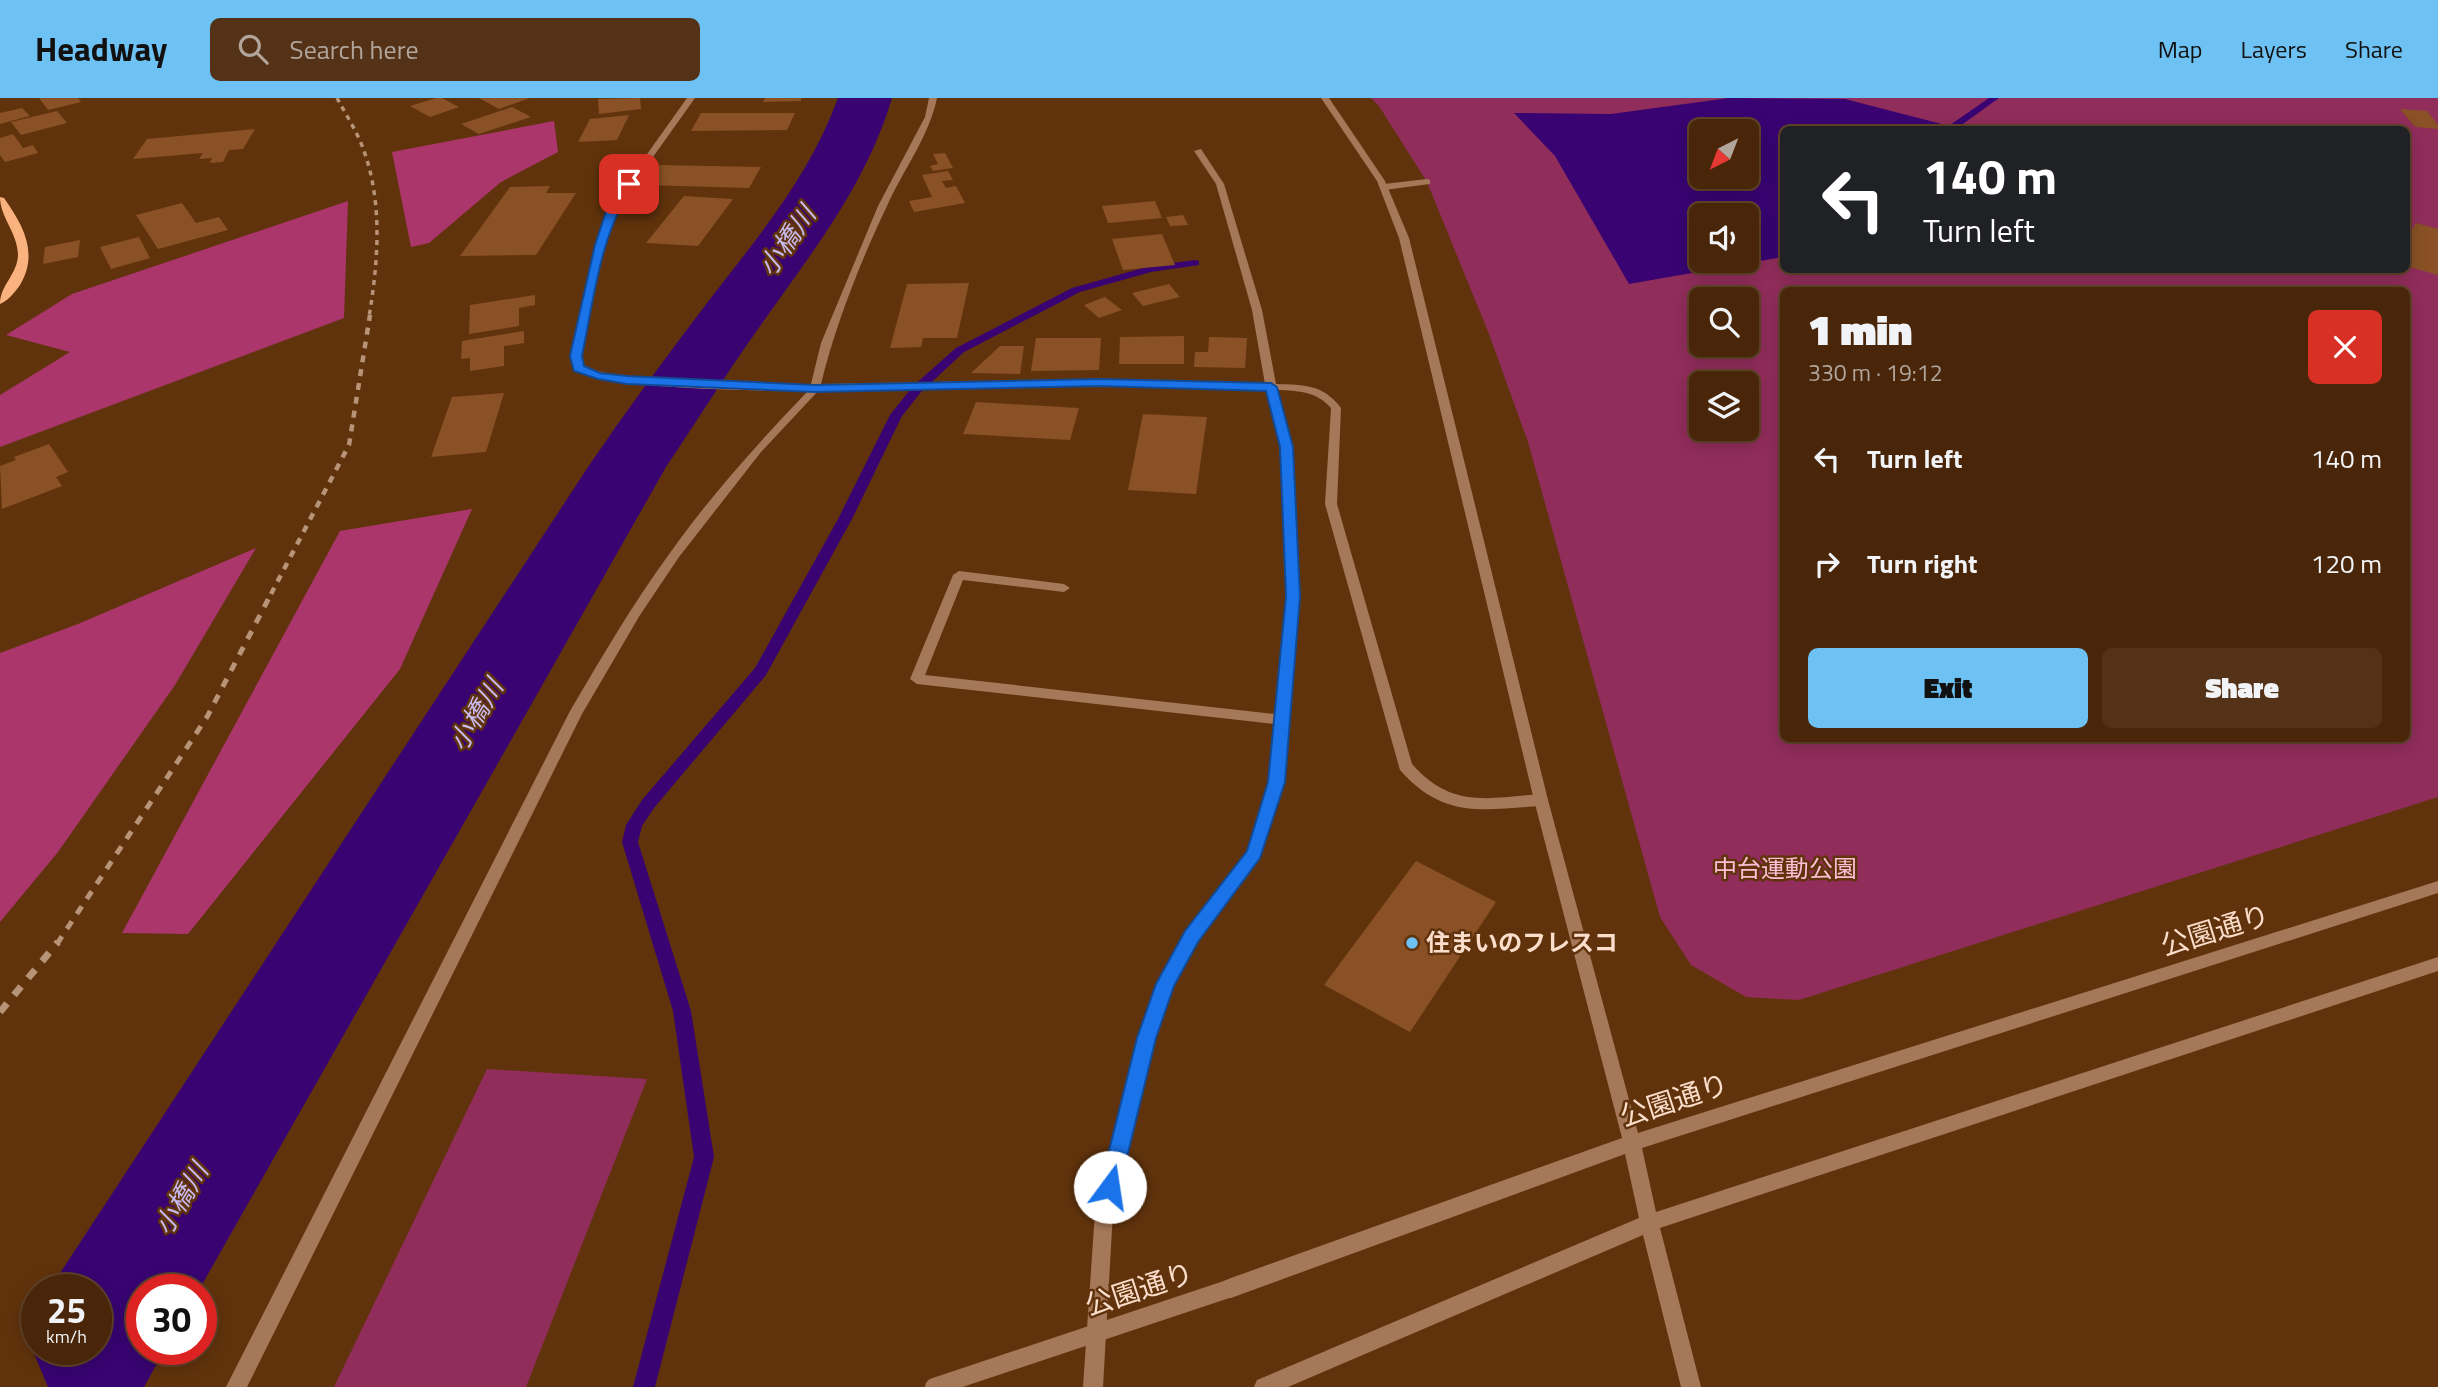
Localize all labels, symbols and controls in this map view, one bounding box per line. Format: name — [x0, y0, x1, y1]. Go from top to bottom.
search box — [210, 18, 700, 81]
text: Headway — [35, 24, 168, 74]
icon: search — [234, 30, 272, 68]
text: Search here — [290, 30, 419, 69]
text: Map — [2158, 31, 2203, 67]
text: Layers — [2241, 31, 2307, 67]
text: Share — [2345, 31, 2403, 67]
north arrow — [1689, 119, 1759, 189]
map controls — [1689, 119, 1759, 441]
text: 140 m — [1923, 138, 2057, 213]
pin — [599, 154, 659, 214]
icon: left — [1808, 154, 1899, 245]
icon: arrive — [610, 165, 648, 203]
water label: 小橋川 — [748, 195, 827, 284]
button: sound — [1689, 203, 1759, 273]
text: Turn left — [1923, 206, 2035, 254]
button: search — [1689, 287, 1759, 357]
text: 1 min — [1808, 297, 1912, 361]
button: close — [2308, 310, 2382, 384]
text: 330 m · 19:12 — [1808, 355, 1943, 390]
button: layers — [1689, 371, 1759, 441]
text: Turn left — [1867, 439, 1962, 478]
text: 140 m — [2311, 439, 2382, 478]
icon: left — [1808, 440, 1846, 478]
text: Turn right — [1867, 544, 1978, 583]
text: 120 m — [2311, 544, 2382, 583]
icon: right — [1808, 545, 1846, 583]
button: Exit — [1808, 648, 2088, 728]
button: Share — [2102, 648, 2382, 728]
water label: 小橋川 — [439, 669, 514, 758]
park label: 中台運動公園 — [1713, 850, 1857, 886]
street label: 公園通り — [2155, 893, 2275, 966]
place label: 住まいのフレスコ — [1426, 924, 1618, 960]
marker: 住まいのフレスコ — [1404, 935, 1420, 951]
street label: 公園通り — [1614, 1062, 1734, 1137]
position arrow — [1073, 1150, 1147, 1224]
water label: 小橋川 — [144, 1153, 219, 1242]
street label: 公園通り — [1079, 1251, 1199, 1326]
speed limit sign: 30 — [126, 1274, 217, 1365]
text: 25 — [47, 1283, 86, 1337]
text: km/h — [46, 1323, 87, 1350]

